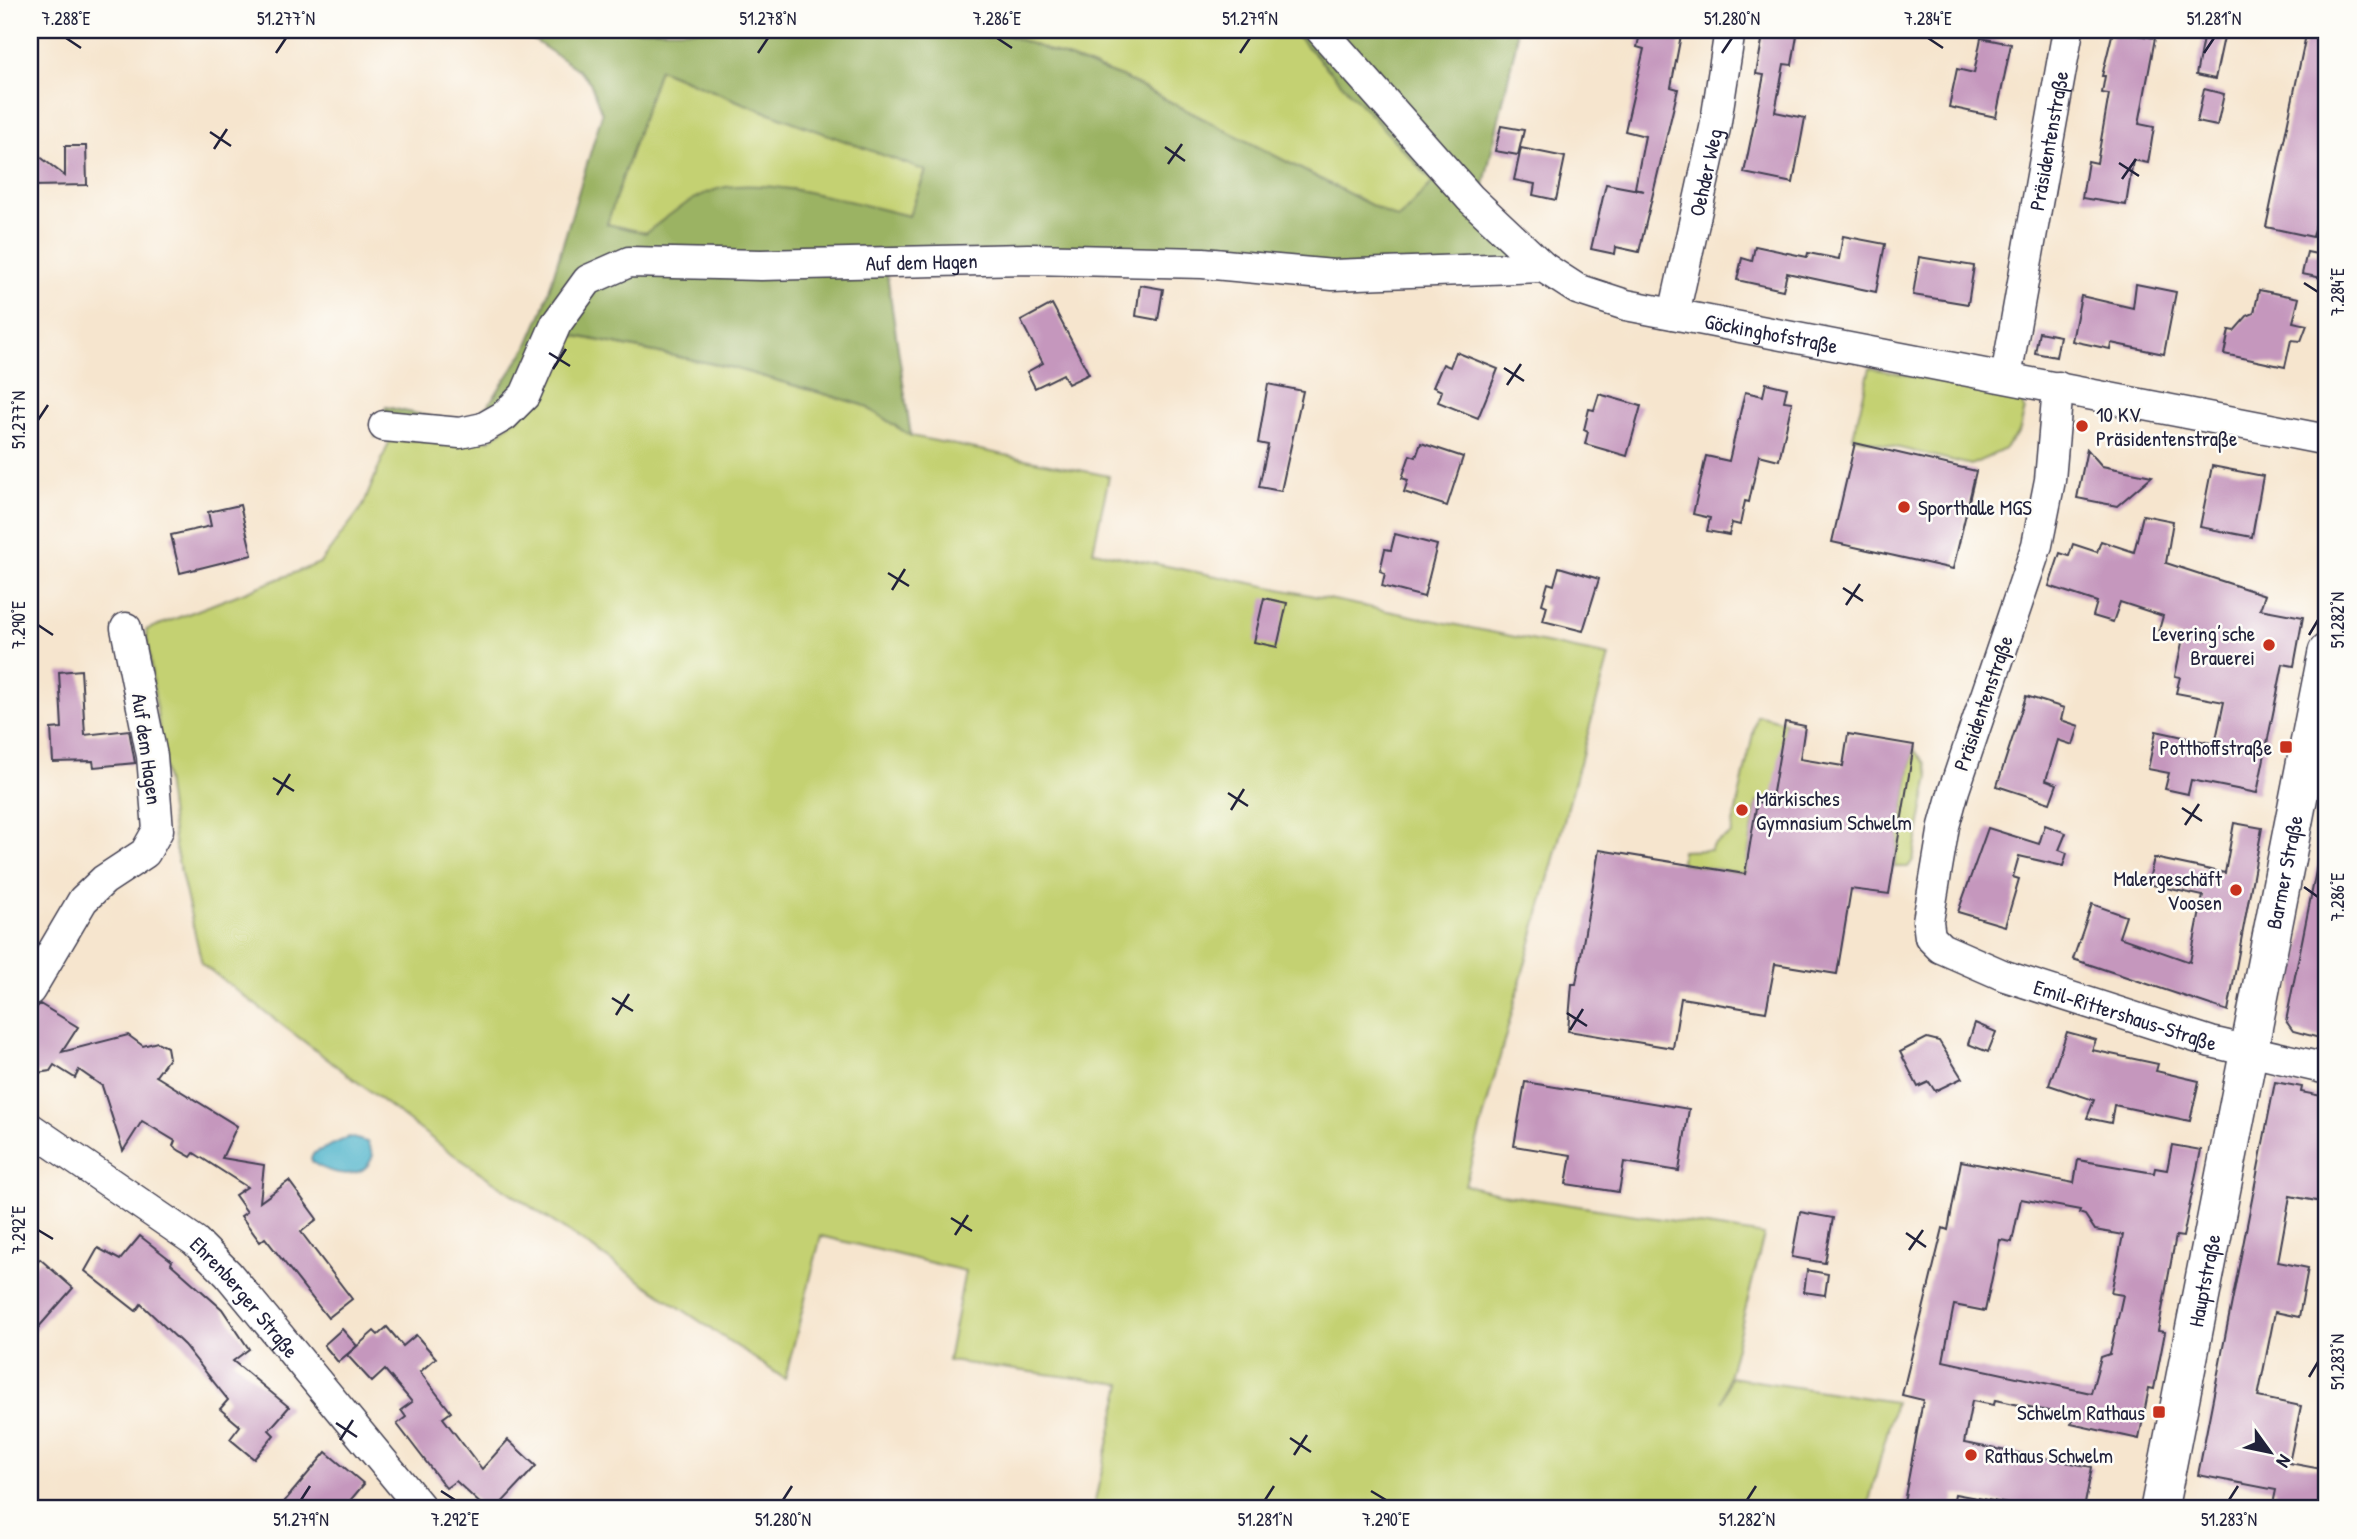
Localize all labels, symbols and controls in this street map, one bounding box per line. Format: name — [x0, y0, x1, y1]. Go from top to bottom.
text: 7.288°E — [42, 6, 90, 31]
text: 51.277°N — [257, 6, 315, 31]
text: 51.278°N — [740, 6, 796, 31]
text: 7.286°E — [973, 6, 1021, 31]
text: 51.279°N — [1222, 6, 1278, 31]
text: 51.280°N — [1704, 6, 1760, 31]
text: 7.284°E — [1904, 6, 1952, 31]
text: 51.281°N — [2187, 6, 2241, 31]
street label: Präsidentenstraße — [2021, 69, 2075, 213]
street label: Oehder Weg — [1681, 126, 1729, 219]
street label: Auf dem Hagen — [865, 246, 978, 277]
text: 7.284°E — [2325, 268, 2350, 316]
street label: Göckinghofstraße — [1702, 306, 1840, 360]
text: 51.277°N — [6, 391, 31, 449]
place label: 10 KV Präsidentenstraße — [2096, 400, 2237, 453]
marker: 10 KV Präsidentenstraße — [2074, 418, 2090, 434]
place label: Sporthalle MGS — [1918, 493, 2032, 522]
marker: Sporthalle MGS — [1896, 499, 1912, 515]
text: 51.282°N — [2325, 592, 2350, 648]
text: 7.290°E — [6, 601, 31, 649]
place label: Levering’sche Brauerei — [2152, 619, 2255, 672]
street label: Präsidentenstraße — [1946, 631, 2020, 775]
marker: Levering’sche Brauerei — [2261, 637, 2277, 653]
street label: Auf dem Hagen — [125, 692, 169, 806]
place label: Potthoffstraße — [2160, 733, 2272, 762]
marker: Potthoffstraße — [2278, 739, 2294, 755]
place label: Märkisches Gymnasium Schwelm — [1756, 784, 1912, 837]
marker: Märkisches Gymnasium Schwelm — [1734, 802, 1750, 818]
street label: Barmer Straße — [2259, 813, 2309, 931]
place label: Malergeschäft Voosen — [2113, 864, 2223, 917]
text: 7.286°E — [2325, 873, 2350, 921]
marker: Malergeschäft Voosen — [2228, 882, 2244, 898]
street label: Emil-Rittershaus-Straße — [2030, 972, 2219, 1057]
text: 7.292°E — [6, 1206, 31, 1254]
street label: Ehrenberger Straße — [184, 1230, 306, 1364]
street label: Hauptstraße — [2181, 1232, 2227, 1329]
text: 51.283°N — [2325, 1334, 2350, 1390]
place label: Schwelm Rathaus — [2017, 1398, 2145, 1427]
marker: Schwelm Rathaus — [2151, 1404, 2167, 1420]
north arrow — [2234, 1416, 2304, 1486]
place label: Rathaus Schwelm — [1985, 1441, 2113, 1470]
marker: Rathaus Schwelm — [1963, 1447, 1979, 1463]
text: N — [2271, 1450, 2298, 1473]
text: 51.279°N — [273, 1507, 329, 1532]
text: 7.292°E — [431, 1507, 479, 1532]
text: 51.280°N — [755, 1507, 811, 1532]
text: 51.281°N — [1238, 1507, 1292, 1532]
text: 7.290°E — [1362, 1507, 1410, 1532]
text: 51.282°N — [1719, 1507, 1775, 1532]
text: 51.283°N — [2201, 1507, 2257, 1532]

